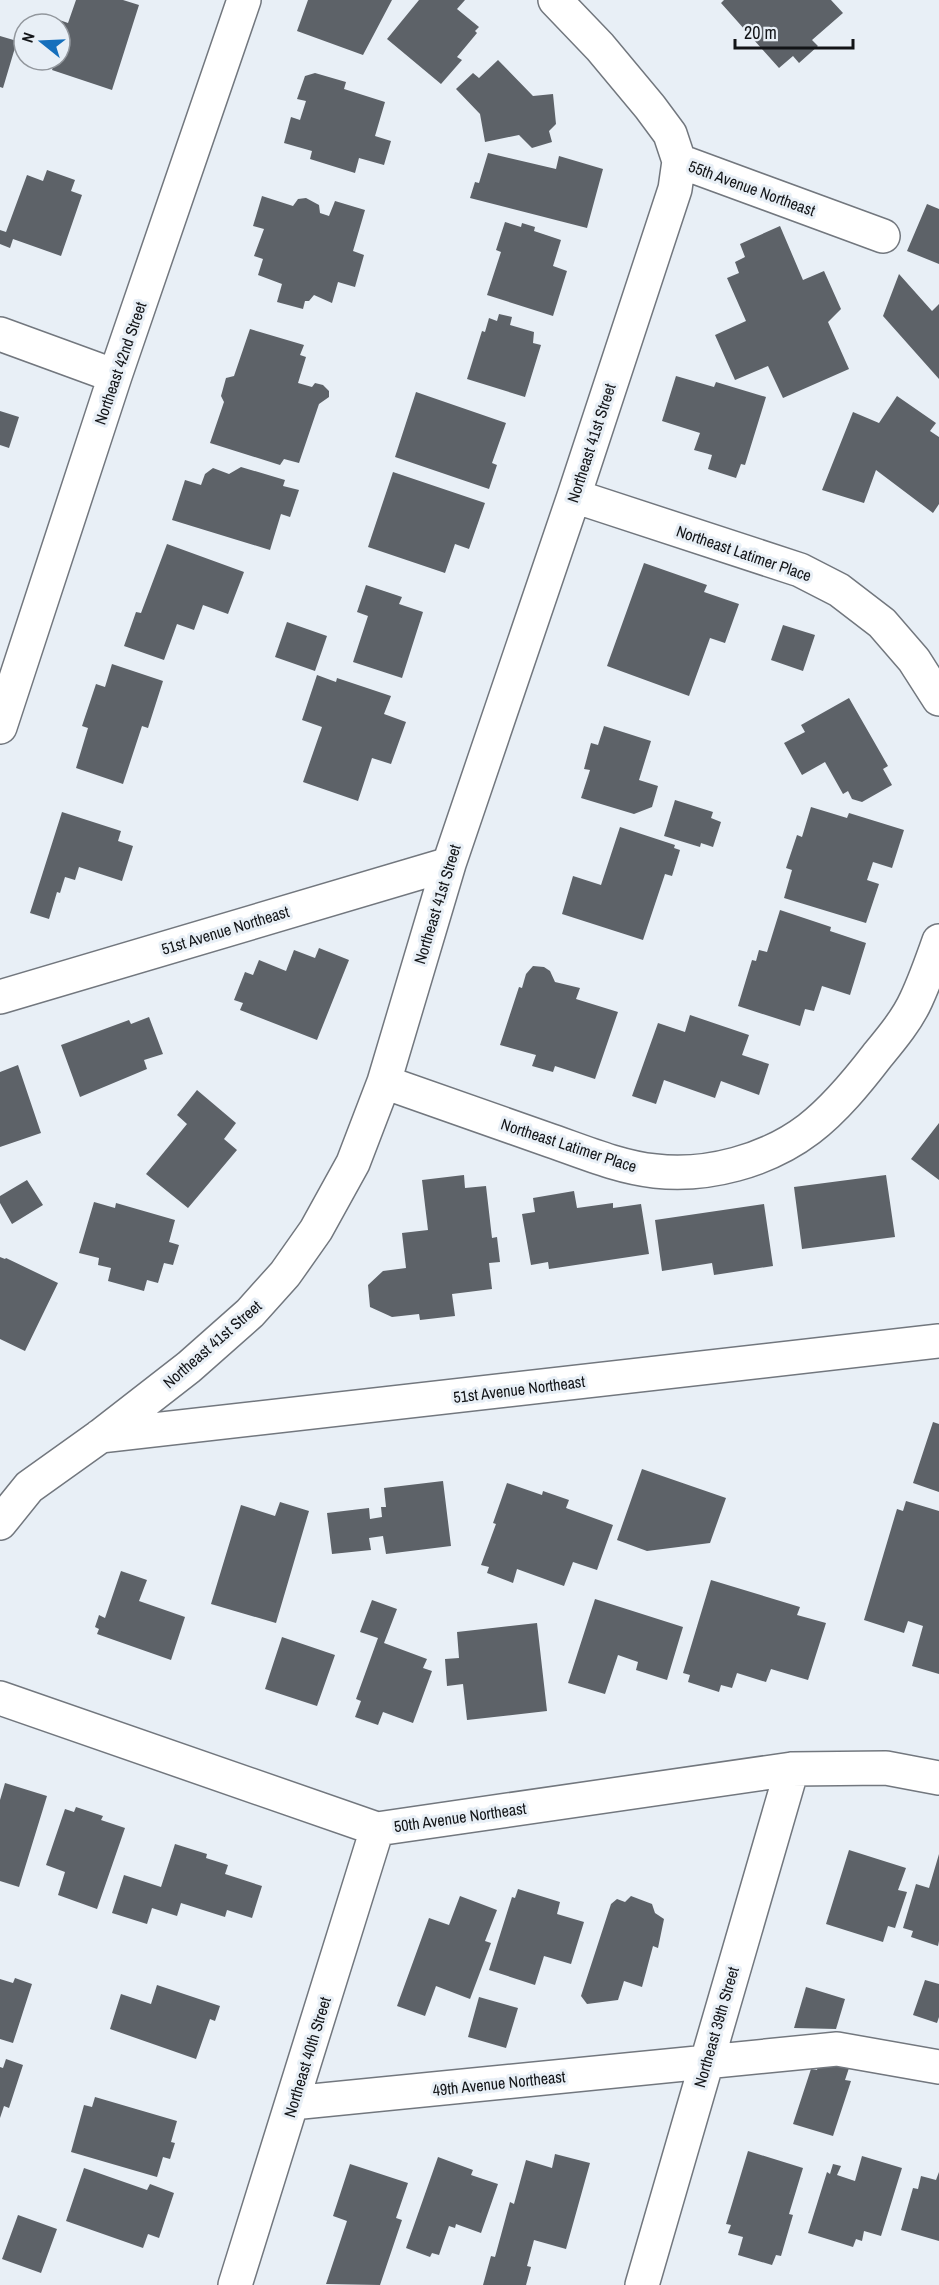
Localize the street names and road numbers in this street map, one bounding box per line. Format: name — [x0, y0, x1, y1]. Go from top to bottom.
street label: 55th Avenue Northeast — [686, 155, 819, 221]
street label: Northeast 42nd Street — [89, 298, 151, 427]
street label: Northeast 41st Street — [561, 380, 621, 505]
street label: Northeast Latimer Place — [674, 520, 814, 586]
street label: Northeast 41st Street — [408, 841, 466, 966]
street label: 51st Avenue Northeast — [158, 900, 292, 960]
street label: Northeast Latimer Place — [498, 1113, 640, 1177]
street label: Northeast 41st Street — [158, 1295, 266, 1393]
street label: 51st Avenue Northeast — [452, 1370, 586, 1408]
street label: 50th Avenue Northeast — [392, 1797, 528, 1837]
street label: Northeast 39th Street — [688, 1964, 744, 2090]
street label: Northeast 40th Street — [278, 1994, 336, 2120]
street label: 49th Avenue Northeast — [432, 2065, 567, 2101]

